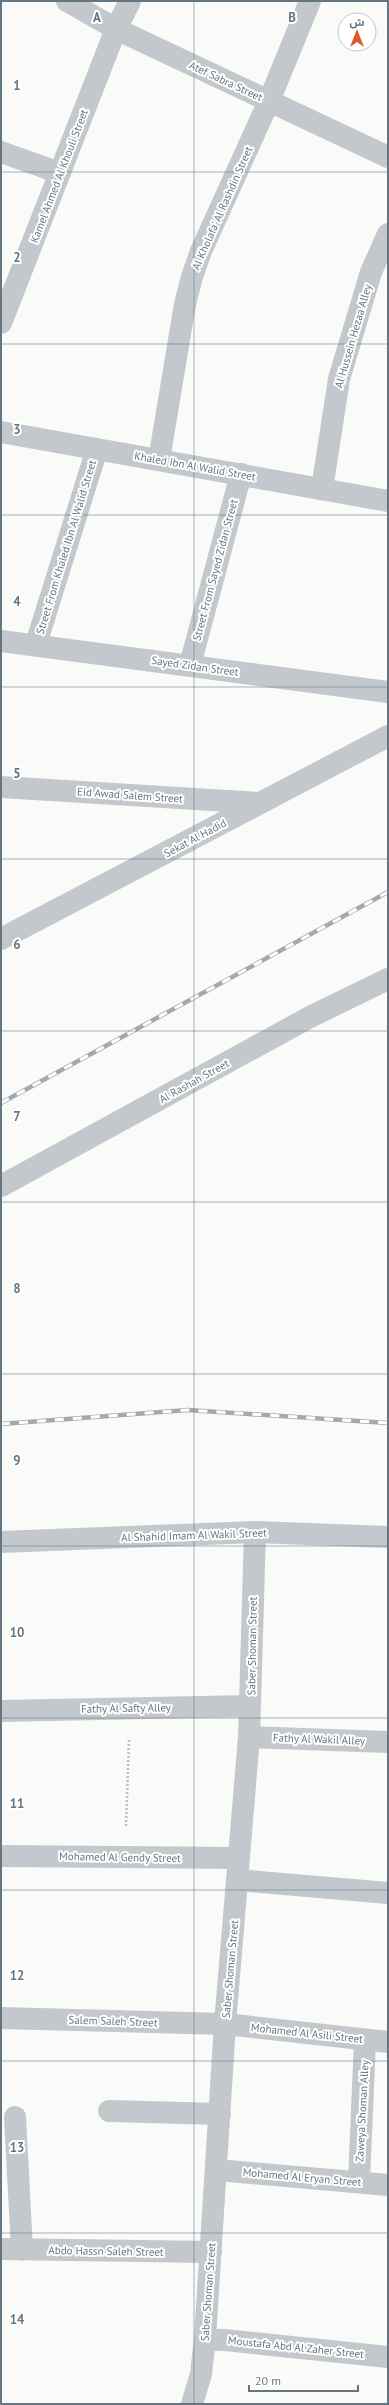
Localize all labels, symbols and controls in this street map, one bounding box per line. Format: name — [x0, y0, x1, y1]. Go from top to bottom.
text: A — [93, 9, 101, 26]
text: B — [288, 9, 296, 26]
north arrow — [337, 12, 377, 52]
text: ش — [349, 15, 365, 29]
street label: Atef Sabra Street — [187, 58, 265, 104]
text: 1 — [13, 77, 21, 94]
street label: Kamel Ahmed Al Khouli Street — [27, 107, 91, 245]
street label: Al Kholafa' Al Rashdin Street — [188, 144, 256, 272]
text: 2 — [13, 249, 21, 266]
street label: Al Hussein Hezaa Alley — [331, 282, 375, 389]
text: 3 — [13, 421, 21, 438]
street label: Khaled Ibn Al Walid Street — [133, 448, 257, 484]
street label: Street From Khaled Ibn Al Walid Street — [33, 458, 99, 636]
street label: Street From Sayed Zidan Street — [189, 497, 241, 642]
text: 4 — [13, 593, 21, 610]
street label: Sayed Zidan Street — [151, 653, 240, 679]
text: 5 — [13, 765, 21, 782]
street label: Eid Awad Salem Street — [77, 784, 184, 806]
street label: Sekat Al Hadid — [161, 816, 229, 860]
text: 6 — [13, 936, 21, 953]
street label: Al Rashah Street — [157, 1056, 232, 1106]
text: 7 — [13, 1108, 21, 1125]
text: 8 — [13, 1280, 21, 1297]
text: 9 — [13, 1452, 21, 1469]
street label: Al Shahid Imam Al Wakil Street — [121, 1525, 267, 1545]
street label: Saber Shoman Street — [244, 1596, 260, 1695]
text: 10 — [10, 1624, 24, 1641]
street label: Fathy Al Safty Alley — [81, 1700, 172, 1716]
street label: Fathy Al Wakil Alley — [273, 1730, 366, 1748]
text: 11 — [10, 1795, 24, 1812]
street label: Mohamed Al Gendy Street — [59, 1849, 181, 1865]
street label: Saber Shoman Street — [219, 1919, 241, 2019]
text: 12 — [10, 1967, 24, 1984]
street label: Salem Saleh Street — [68, 2012, 158, 2030]
street label: Mohamed Al Asili Street — [250, 2020, 364, 2046]
street label: Zaweya Shoman Alley — [352, 2059, 372, 2162]
text: 13 — [10, 2139, 24, 2156]
street label: Mohamed Al Eryan Street — [242, 2165, 362, 2189]
street label: Saber Shoman Street — [198, 2242, 218, 2342]
street label: Abdo Hassn Saleh Street — [48, 2243, 164, 2259]
text: 14 — [10, 2311, 25, 2328]
street label: Moustafa Abd Al Zaher Street — [227, 2333, 365, 2361]
scale bar — [249, 2367, 358, 2393]
text: 20 m — [255, 2373, 281, 2388]

